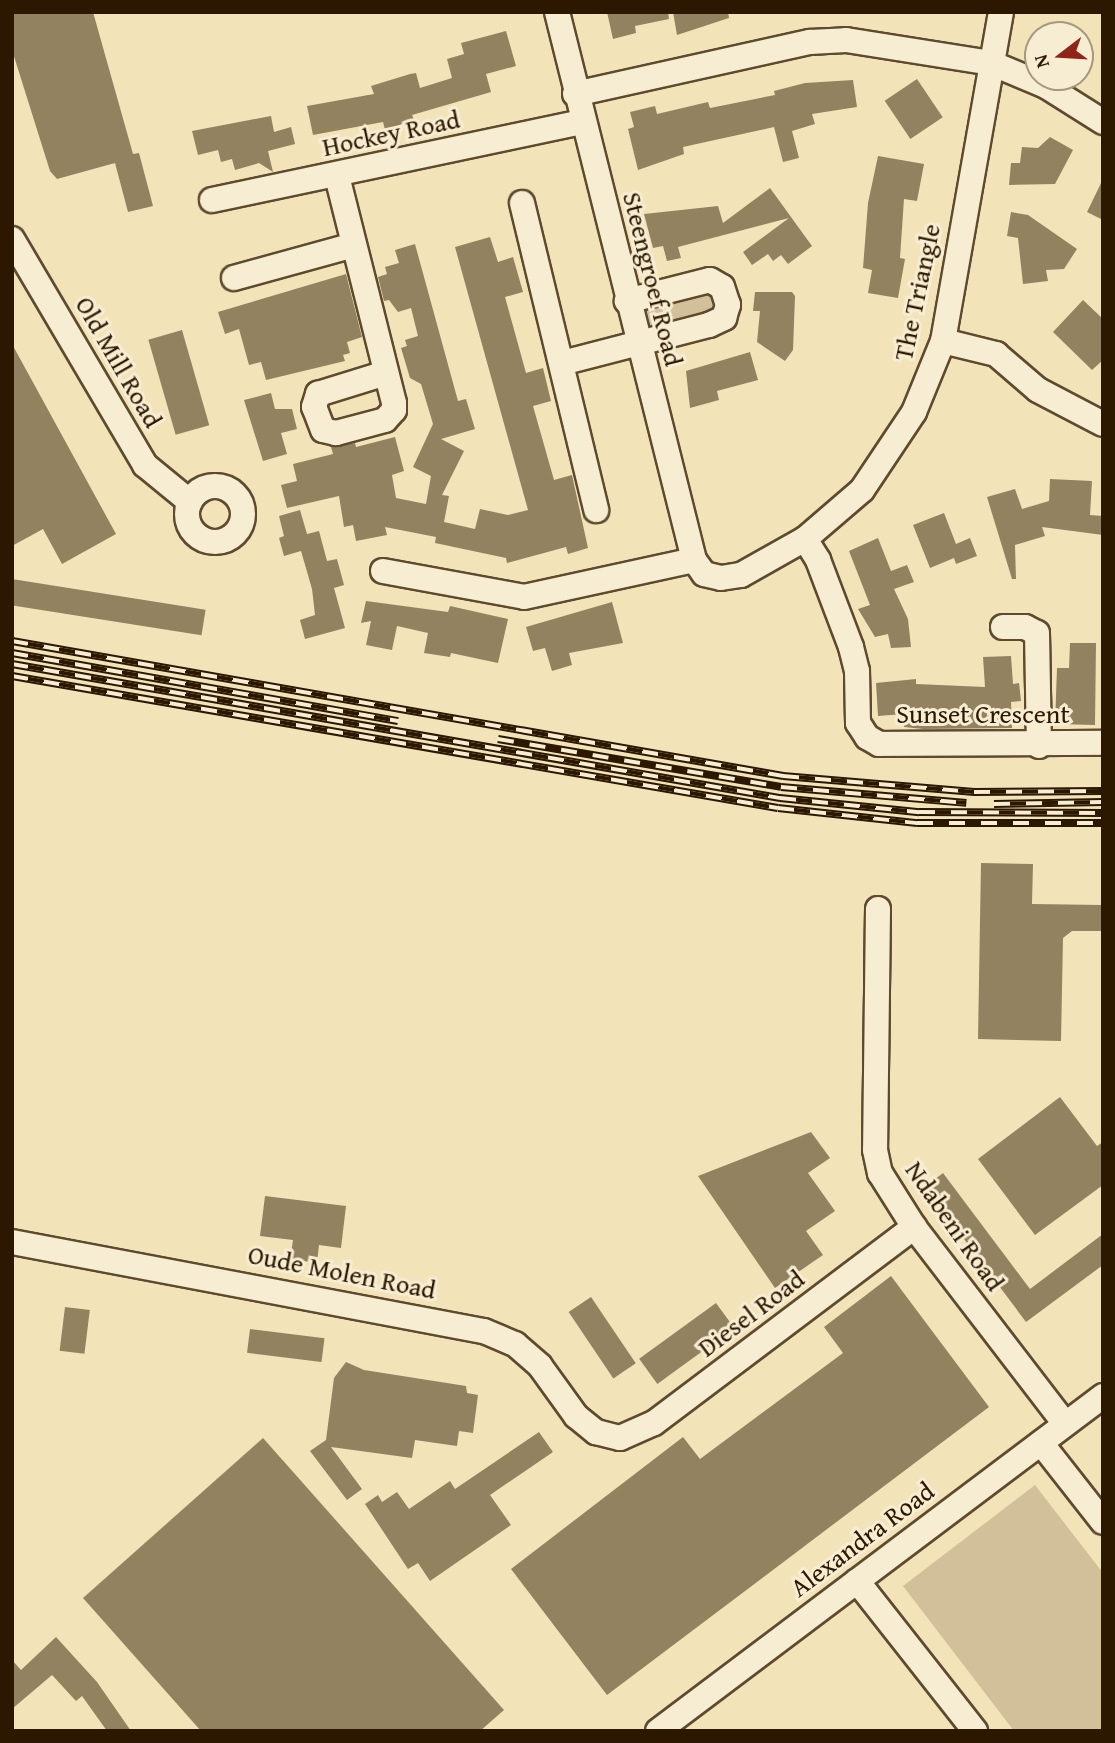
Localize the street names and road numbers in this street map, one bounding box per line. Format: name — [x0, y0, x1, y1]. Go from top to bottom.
street label: Hockey Road — [319, 103, 463, 163]
street label: Steengroef Road — [616, 189, 690, 369]
street label: The Triangle — [887, 221, 947, 363]
street label: Old Mill Road — [69, 291, 169, 433]
street label: Sunset Crescent — [896, 698, 1070, 730]
street label: Ndabeni Road — [899, 1155, 1011, 1297]
street label: Oude Molen Road — [246, 1239, 438, 1305]
street label: Diesel Road — [692, 1263, 810, 1363]
street label: Alexandra Road — [784, 1475, 940, 1603]

